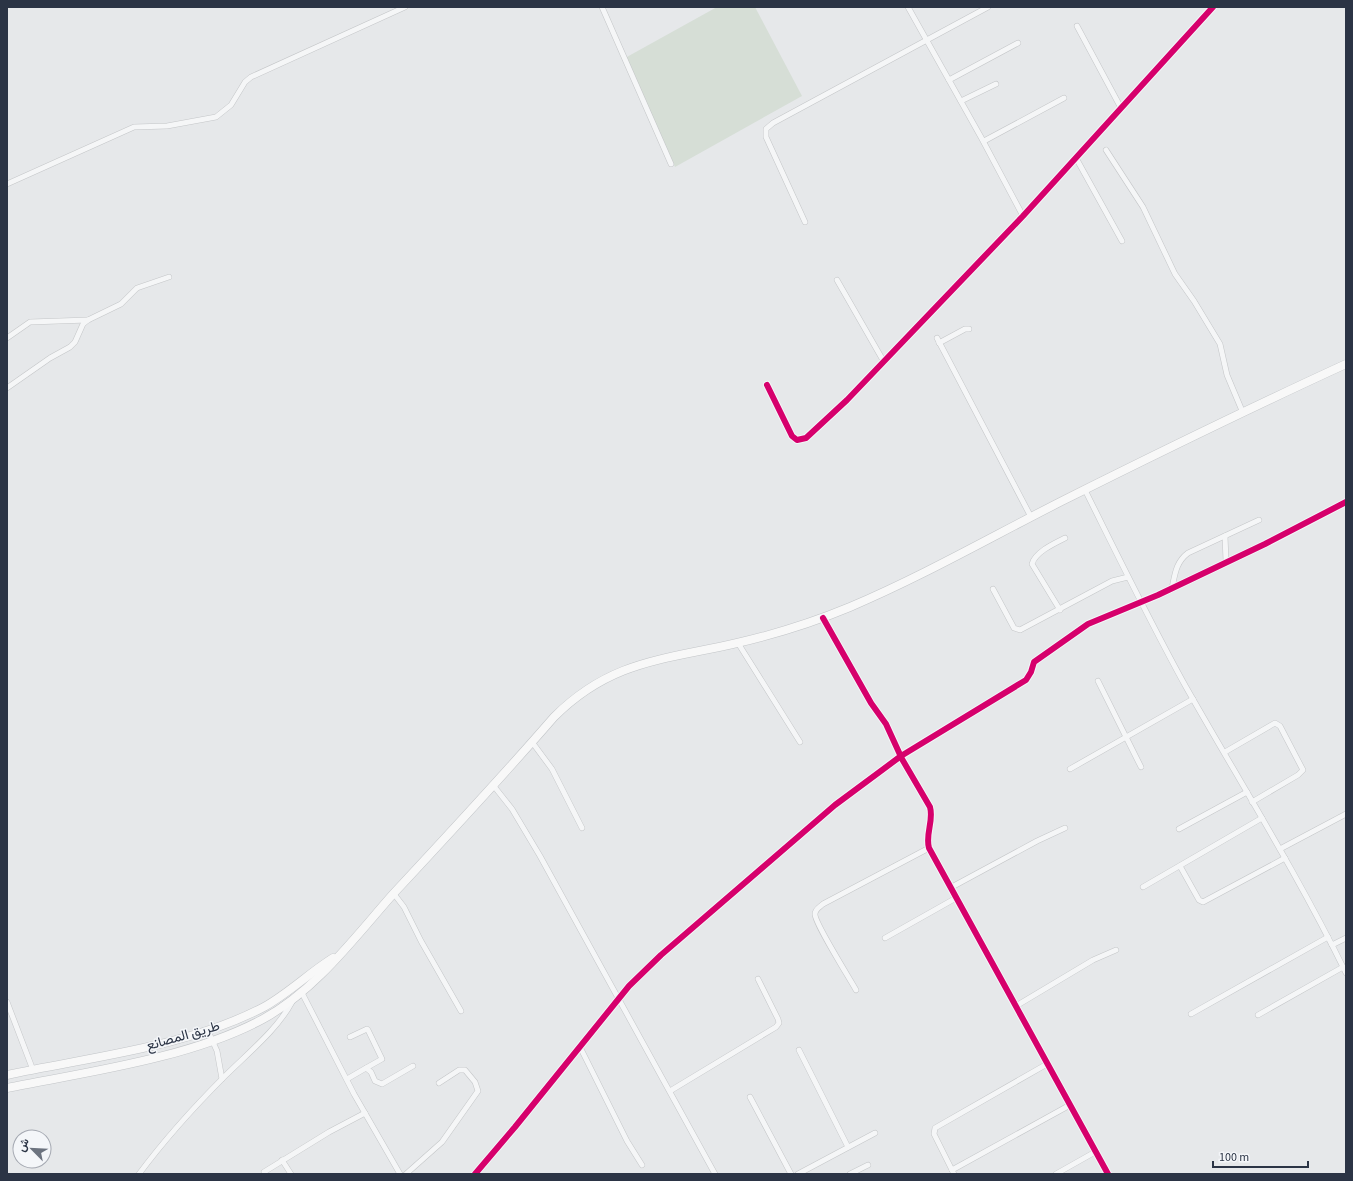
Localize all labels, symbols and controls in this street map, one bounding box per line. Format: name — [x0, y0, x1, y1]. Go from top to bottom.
street label: طريق المصانع — [144, 1016, 222, 1056]
north arrow — [12, 1129, 52, 1169]
text: ش — [14, 1136, 33, 1154]
scale bar — [1213, 1143, 1308, 1169]
text: 100 m — [1219, 1149, 1249, 1166]

